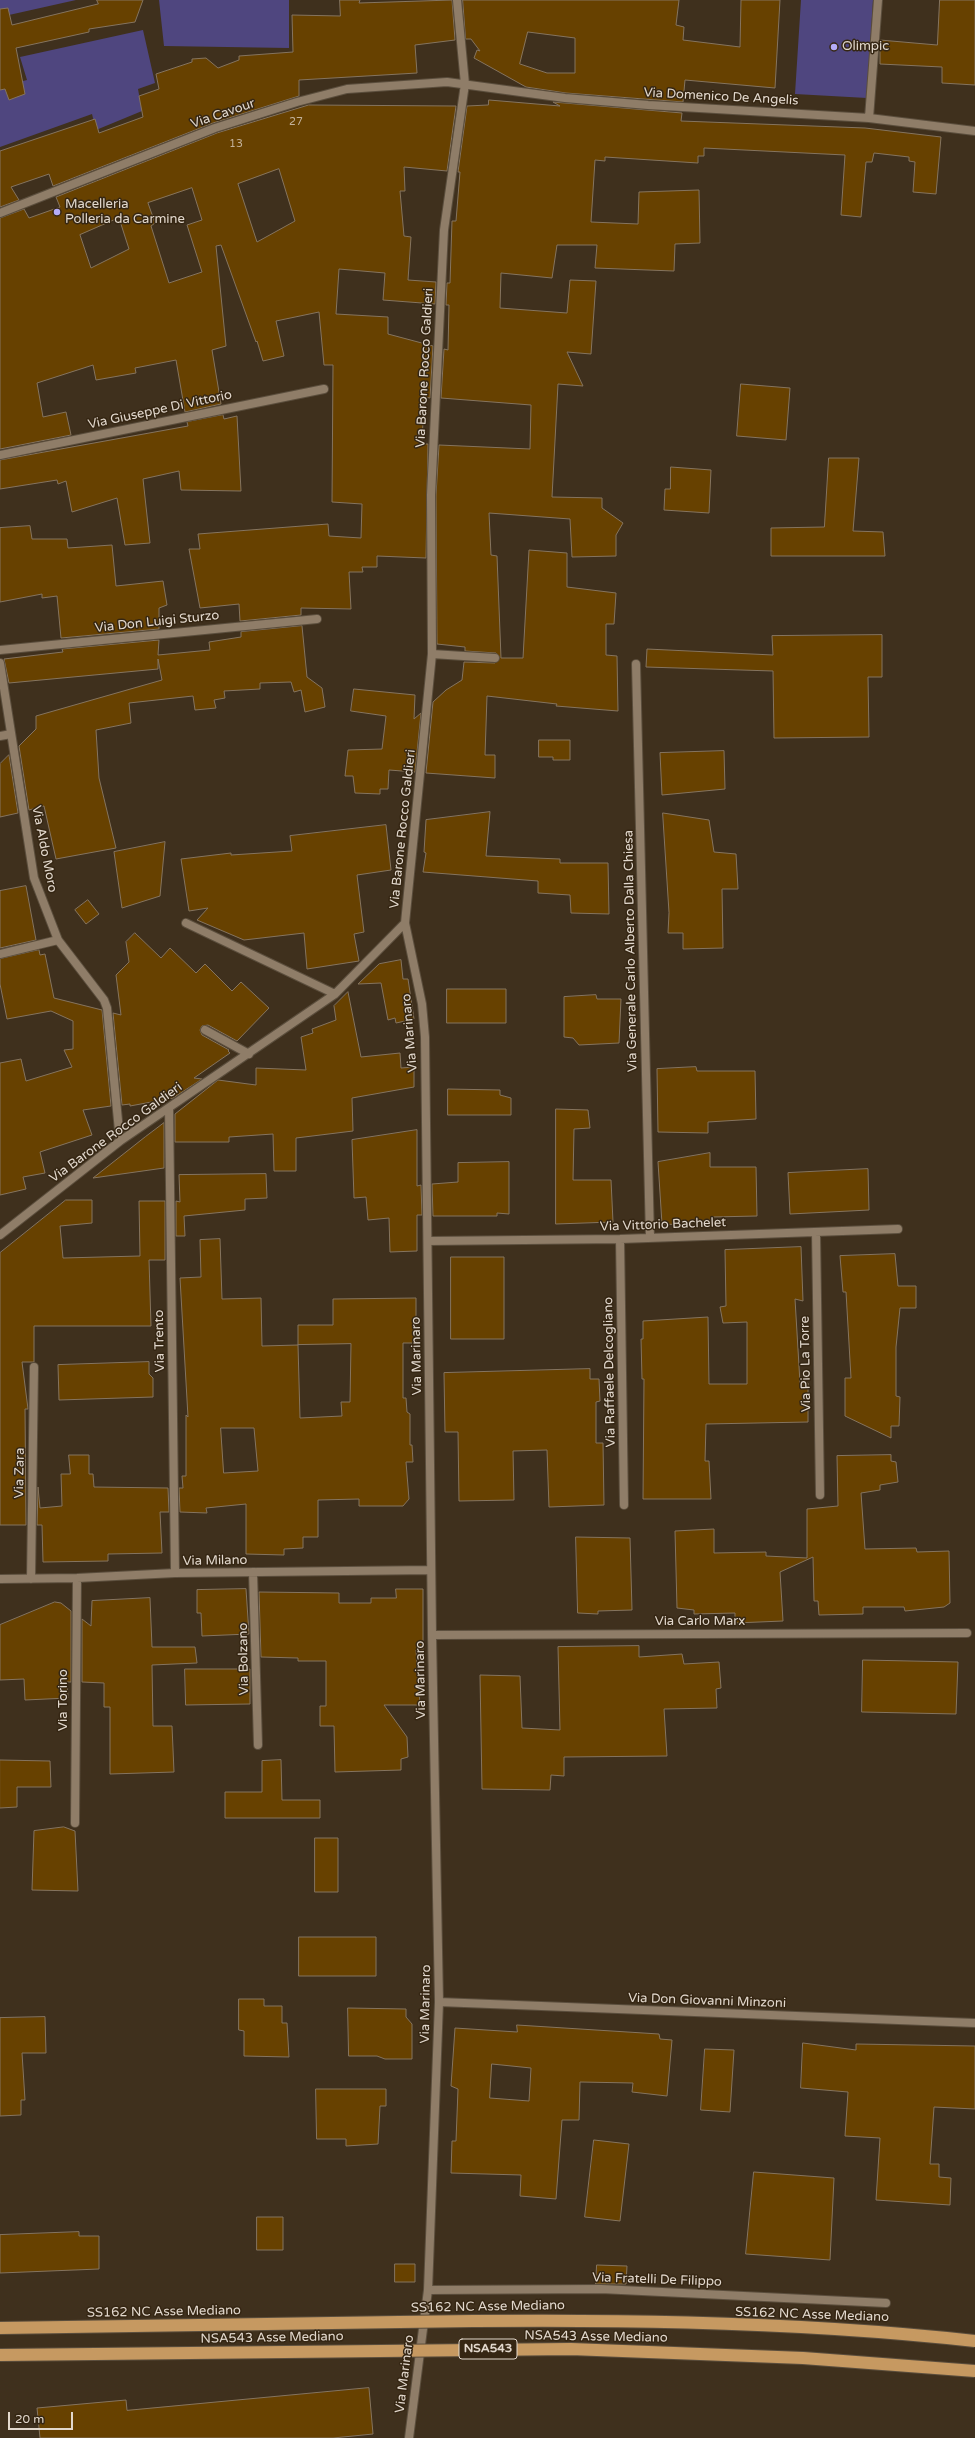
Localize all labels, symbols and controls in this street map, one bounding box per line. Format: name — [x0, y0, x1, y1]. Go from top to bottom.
place label: Olimpic — [842, 39, 889, 55]
marker: Olimpic — [829, 42, 839, 52]
street label: Via Domenico De Angelis — [643, 85, 799, 109]
street label: Via Cavour — [189, 96, 257, 132]
house number: 27 — [289, 115, 303, 129]
house number: 13 — [229, 137, 243, 151]
place label: Macelleria Polleria da Carmine — [65, 197, 185, 228]
marker: Macelleria Polleria da Carmine — [52, 207, 62, 217]
street label: Via Barone Rocco Galdieri — [413, 288, 437, 448]
street label: Via Giuseppe Di Vittorio — [87, 387, 233, 433]
street label: Via Don Luigi Sturzo — [94, 608, 220, 636]
street label: Via Barone Rocco Galdieri — [387, 749, 419, 909]
street label: Via Aldo Moro — [28, 804, 60, 894]
street label: Via Generale Carlo Alberto Dalla Chiesa — [621, 830, 641, 1072]
street label: Via Marinaro — [399, 993, 421, 1073]
street label: Via Barone Rocco Galdieri — [47, 1080, 185, 1186]
street label: Via Vittorio Bachelet — [600, 1215, 726, 1235]
street label: Via Raffaele Delcogliano — [601, 1297, 619, 1447]
street label: Via Trento — [152, 1310, 168, 1372]
street label: Via Marinaro — [409, 1316, 425, 1396]
street label: Via Pio La Torre — [797, 1316, 815, 1412]
street label: Via Zara — [12, 1448, 28, 1498]
street label: Via Milano — [182, 1553, 248, 1569]
street label: Via Carlo Marx — [655, 1614, 745, 1630]
street label: Via Bolzano — [236, 1623, 252, 1695]
street label: Via Marinaro — [413, 1640, 429, 1720]
street label: Via Torino — [56, 1669, 72, 1731]
street label: Via Marinaro — [418, 1964, 434, 2044]
street label: Via Don Giovanni Minzoni — [628, 1990, 786, 2012]
street label: Via Fratelli De Filippo — [592, 2270, 722, 2290]
street label: SS162 NC Asse Mediano — [411, 2298, 565, 2316]
street label: SS162 NC Asse Mediano — [87, 2303, 241, 2321]
street label: SS162 NC Asse Mediano — [735, 2305, 889, 2325]
street label: NSA543 Asse Mediano — [524, 2328, 668, 2346]
street label: NSA543 Asse Mediano — [200, 2329, 344, 2347]
street label: Via Marinaro — [392, 2334, 418, 2414]
road number: NSA543 — [459, 2339, 517, 2359]
scale bar — [10, 2404, 75, 2430]
text: 20 m — [15, 2412, 44, 2426]

